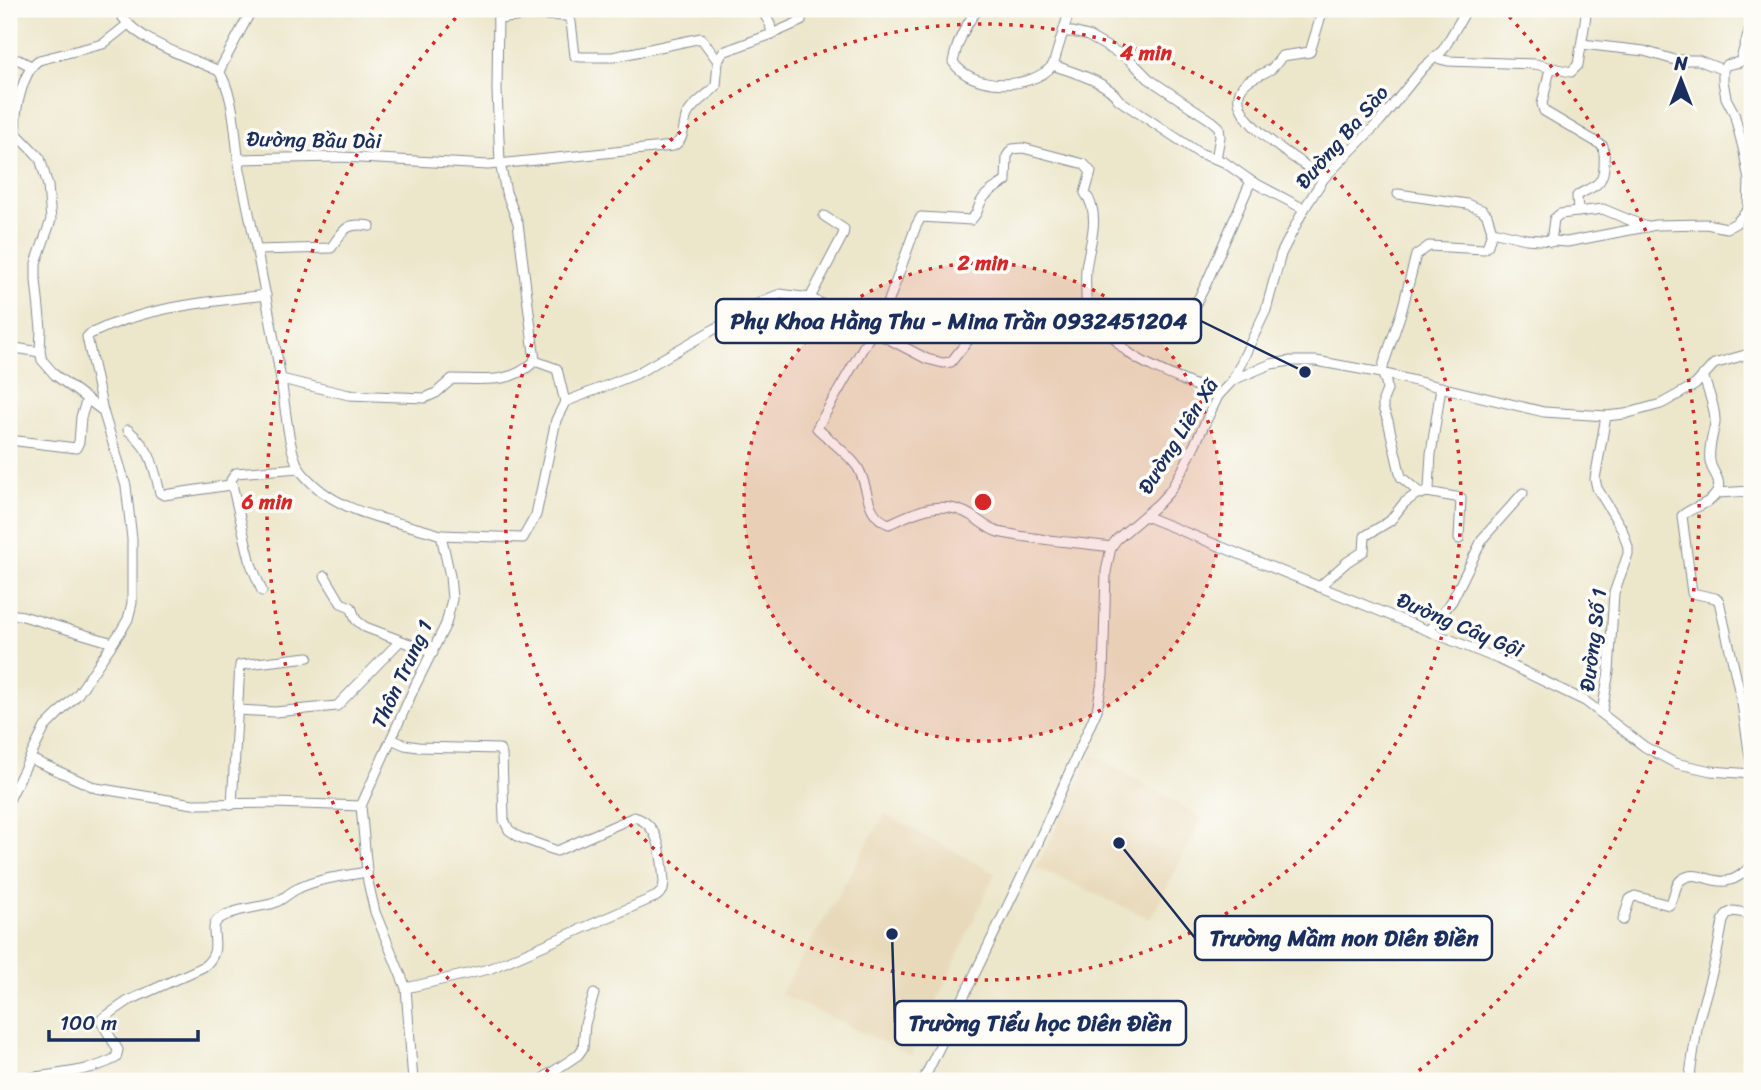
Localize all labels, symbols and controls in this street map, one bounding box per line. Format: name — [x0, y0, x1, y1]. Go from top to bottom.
text: 4 min — [1119, 34, 1173, 72]
north arrow — [1646, 46, 1716, 116]
text: N — [1673, 47, 1688, 80]
street label: Đường Ba Sào — [1285, 76, 1399, 198]
street label: Đường Bầu Dài — [246, 120, 383, 160]
text: 2 min — [957, 244, 1009, 282]
callout: Phụ Khoa Hằng Thu - Mina Trần 0932451204 — [716, 299, 1201, 343]
text: Phụ Khoa Hằng Thu - Mina Trần 0932451204 — [731, 301, 1188, 342]
street label: Đường Liên Xã — [1127, 370, 1229, 502]
text: 6 min — [241, 483, 293, 521]
centre of rings — [971, 490, 995, 514]
street label: Đường Cây Gội — [1391, 581, 1531, 669]
street label: Đường Số 1 — [1568, 586, 1618, 694]
street label: Thôn Trung 1 — [360, 613, 444, 735]
callout: Trường Mầm non Diên Điền — [1195, 916, 1492, 960]
text: Trường Mầm non Diên Điền — [1209, 918, 1479, 959]
scale bar — [49, 999, 198, 1043]
callout: Trường Tiểu học Diên Điền — [895, 1001, 1186, 1045]
text: Trường Tiểu học Diên Điền — [908, 1003, 1172, 1044]
text: 100 m — [60, 1004, 117, 1042]

